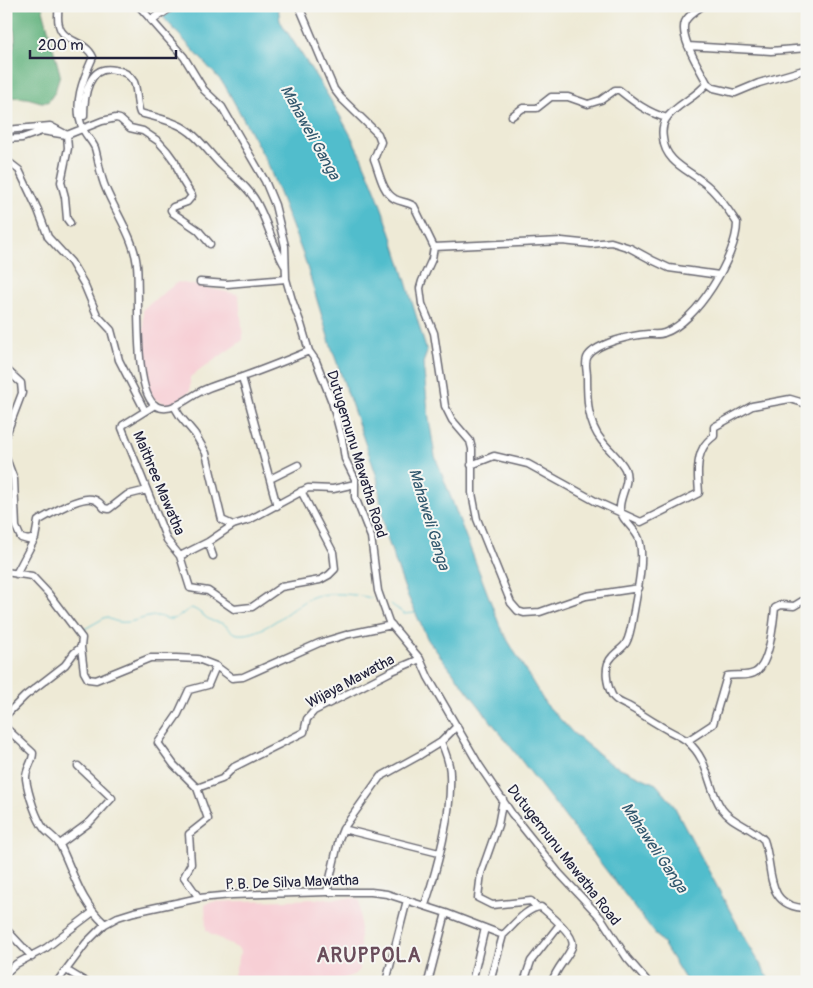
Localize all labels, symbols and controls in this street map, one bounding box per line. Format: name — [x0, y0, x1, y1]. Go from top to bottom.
scale bar — [30, 28, 176, 60]
text: 200 m — [38, 36, 83, 55]
water label: Mahaweli Ganga — [276, 82, 345, 185]
street label: Dutugemunu Mawatha Road — [322, 368, 391, 540]
street label: Maithree Mawatha — [128, 428, 189, 538]
water label: Mahaweli Ganga — [404, 466, 454, 574]
street label: Wijaya Mawatha — [303, 650, 398, 713]
street label: Dutugemunu Mawatha Road — [503, 781, 625, 930]
water label: Mahaweli Ganga — [617, 799, 693, 898]
street label: P. B. De Silva Mawatha — [225, 871, 359, 894]
district label: ARUPPOLA — [317, 943, 421, 968]

